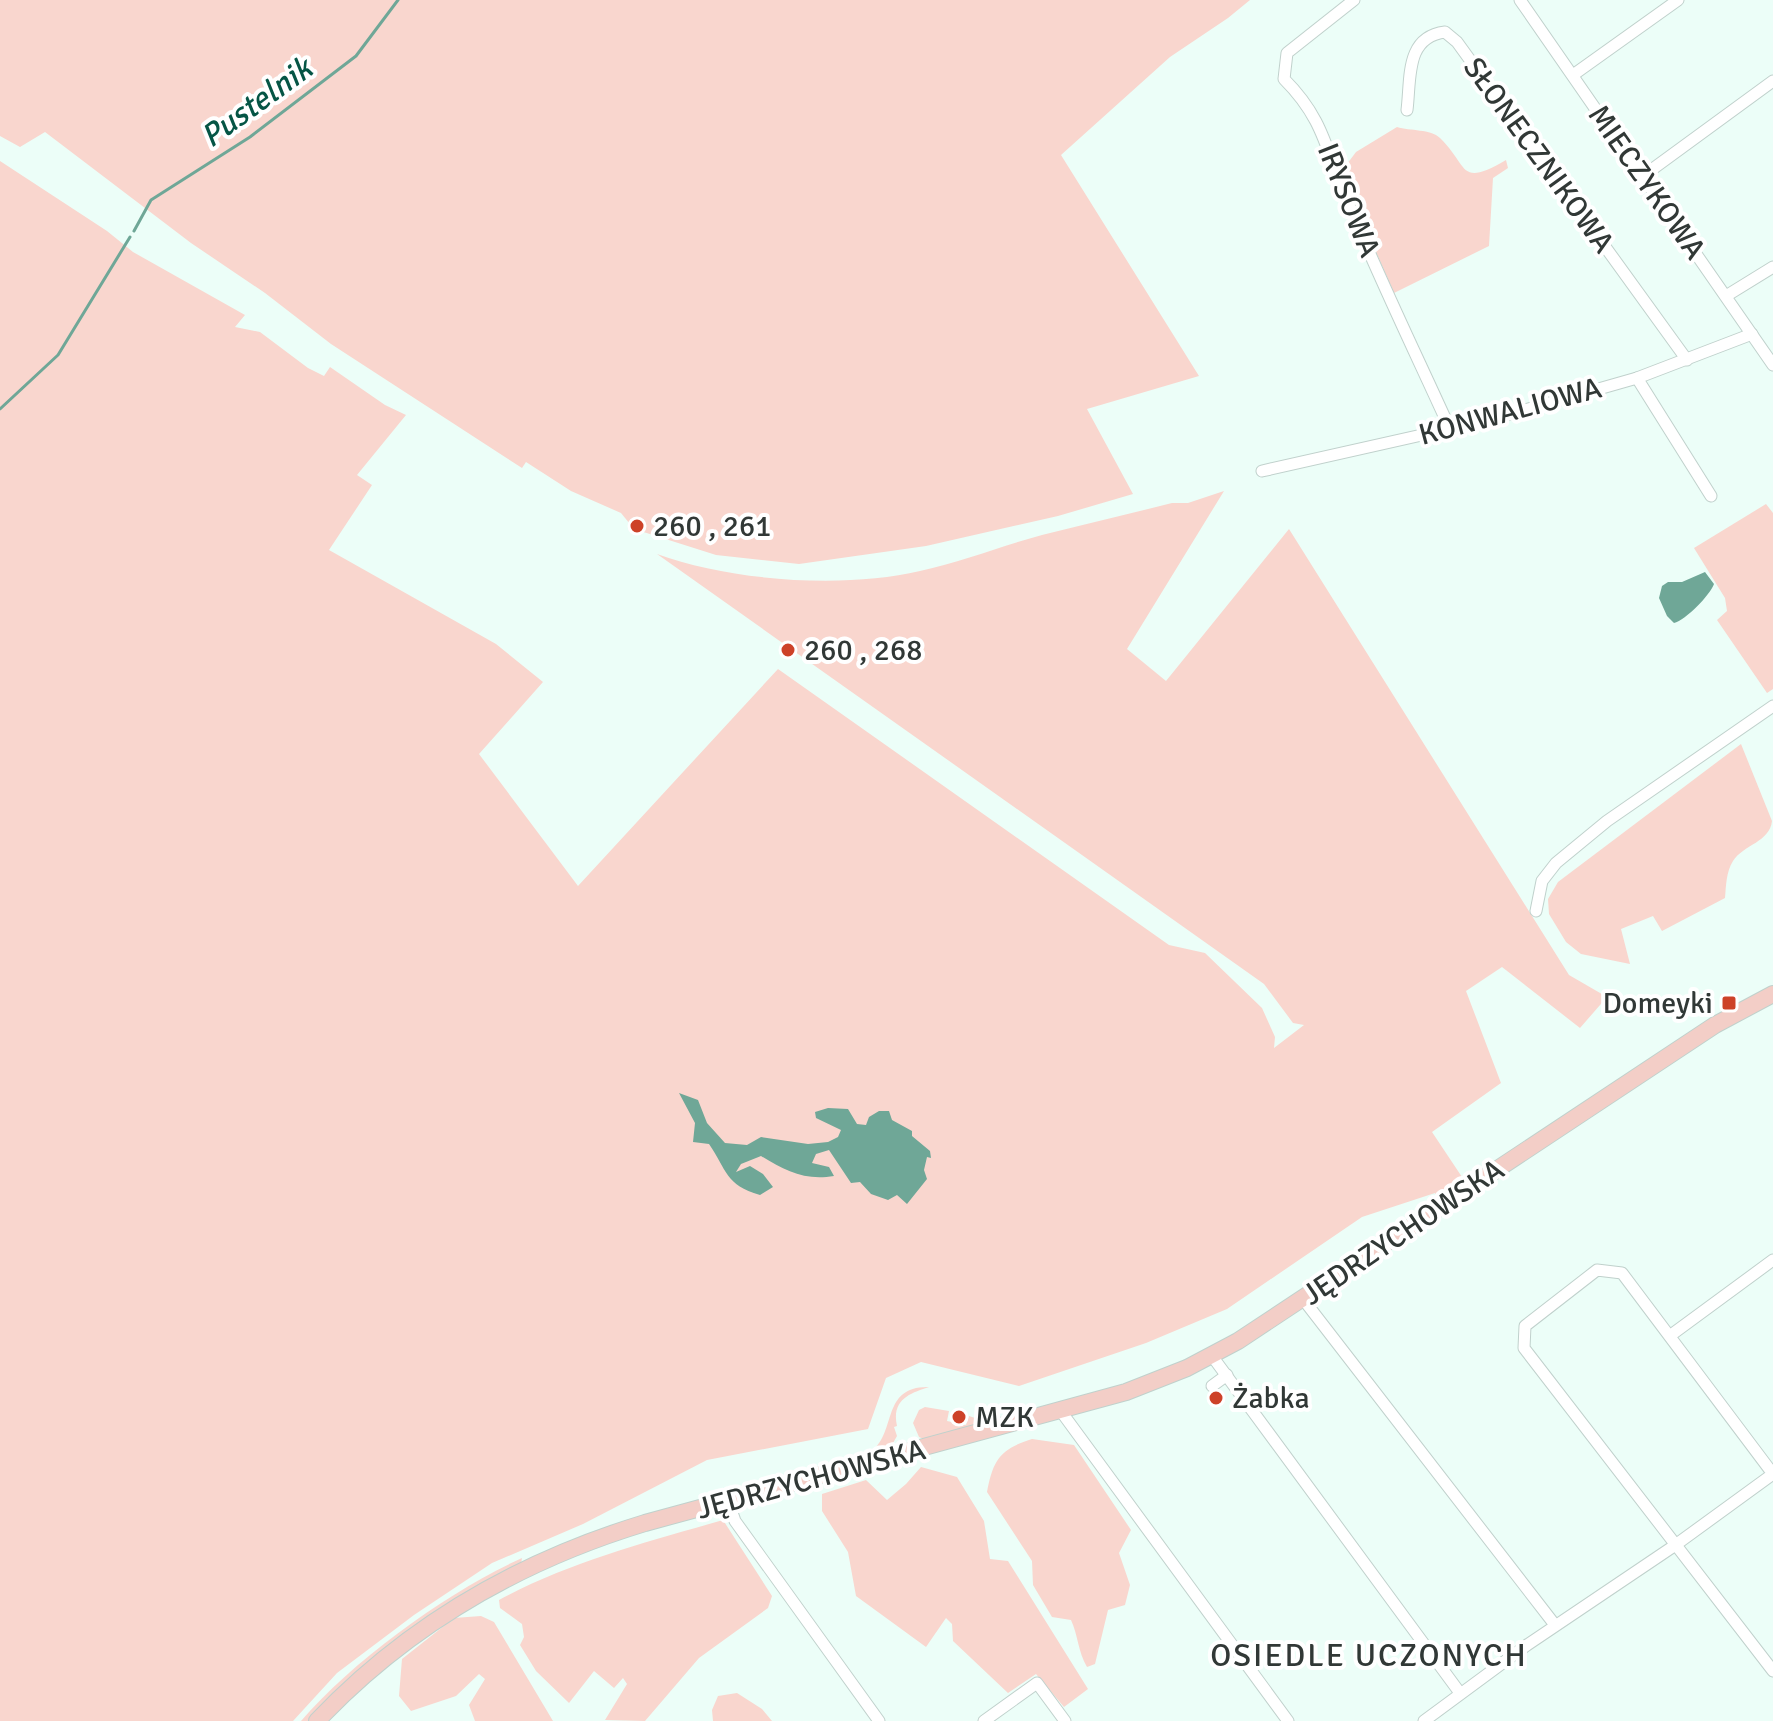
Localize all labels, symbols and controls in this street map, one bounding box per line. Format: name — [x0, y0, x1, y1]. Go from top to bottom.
water label: Pustelnik — [193, 47, 322, 156]
street label: SŁONECZNIKOWA — [1455, 50, 1622, 260]
street label: MIECZYKOWA — [1580, 98, 1713, 267]
street label: IRYSOWA — [1309, 138, 1388, 263]
street label: KONWALIOWA — [1415, 369, 1606, 454]
place label: 260 , 261 — [653, 508, 771, 545]
marker: 260 , 261 — [628, 517, 646, 535]
place label: 260 , 268 — [804, 632, 922, 669]
marker: 260 , 268 — [779, 641, 797, 659]
place label: Domeyki — [1602, 985, 1713, 1022]
marker: Domeyki — [1720, 994, 1738, 1012]
street label: JĘDRZYCHOWSKA — [1295, 1151, 1511, 1314]
place label: Żabka — [1232, 1380, 1310, 1417]
marker: Żabka — [1207, 1389, 1225, 1407]
place label: MZK — [975, 1399, 1034, 1436]
marker: MZK — [950, 1408, 968, 1426]
street label: JĘDRZYCHOWSKA — [693, 1431, 930, 1528]
district label: OSIEDLE UCZONYCH — [1210, 1636, 1528, 1675]

